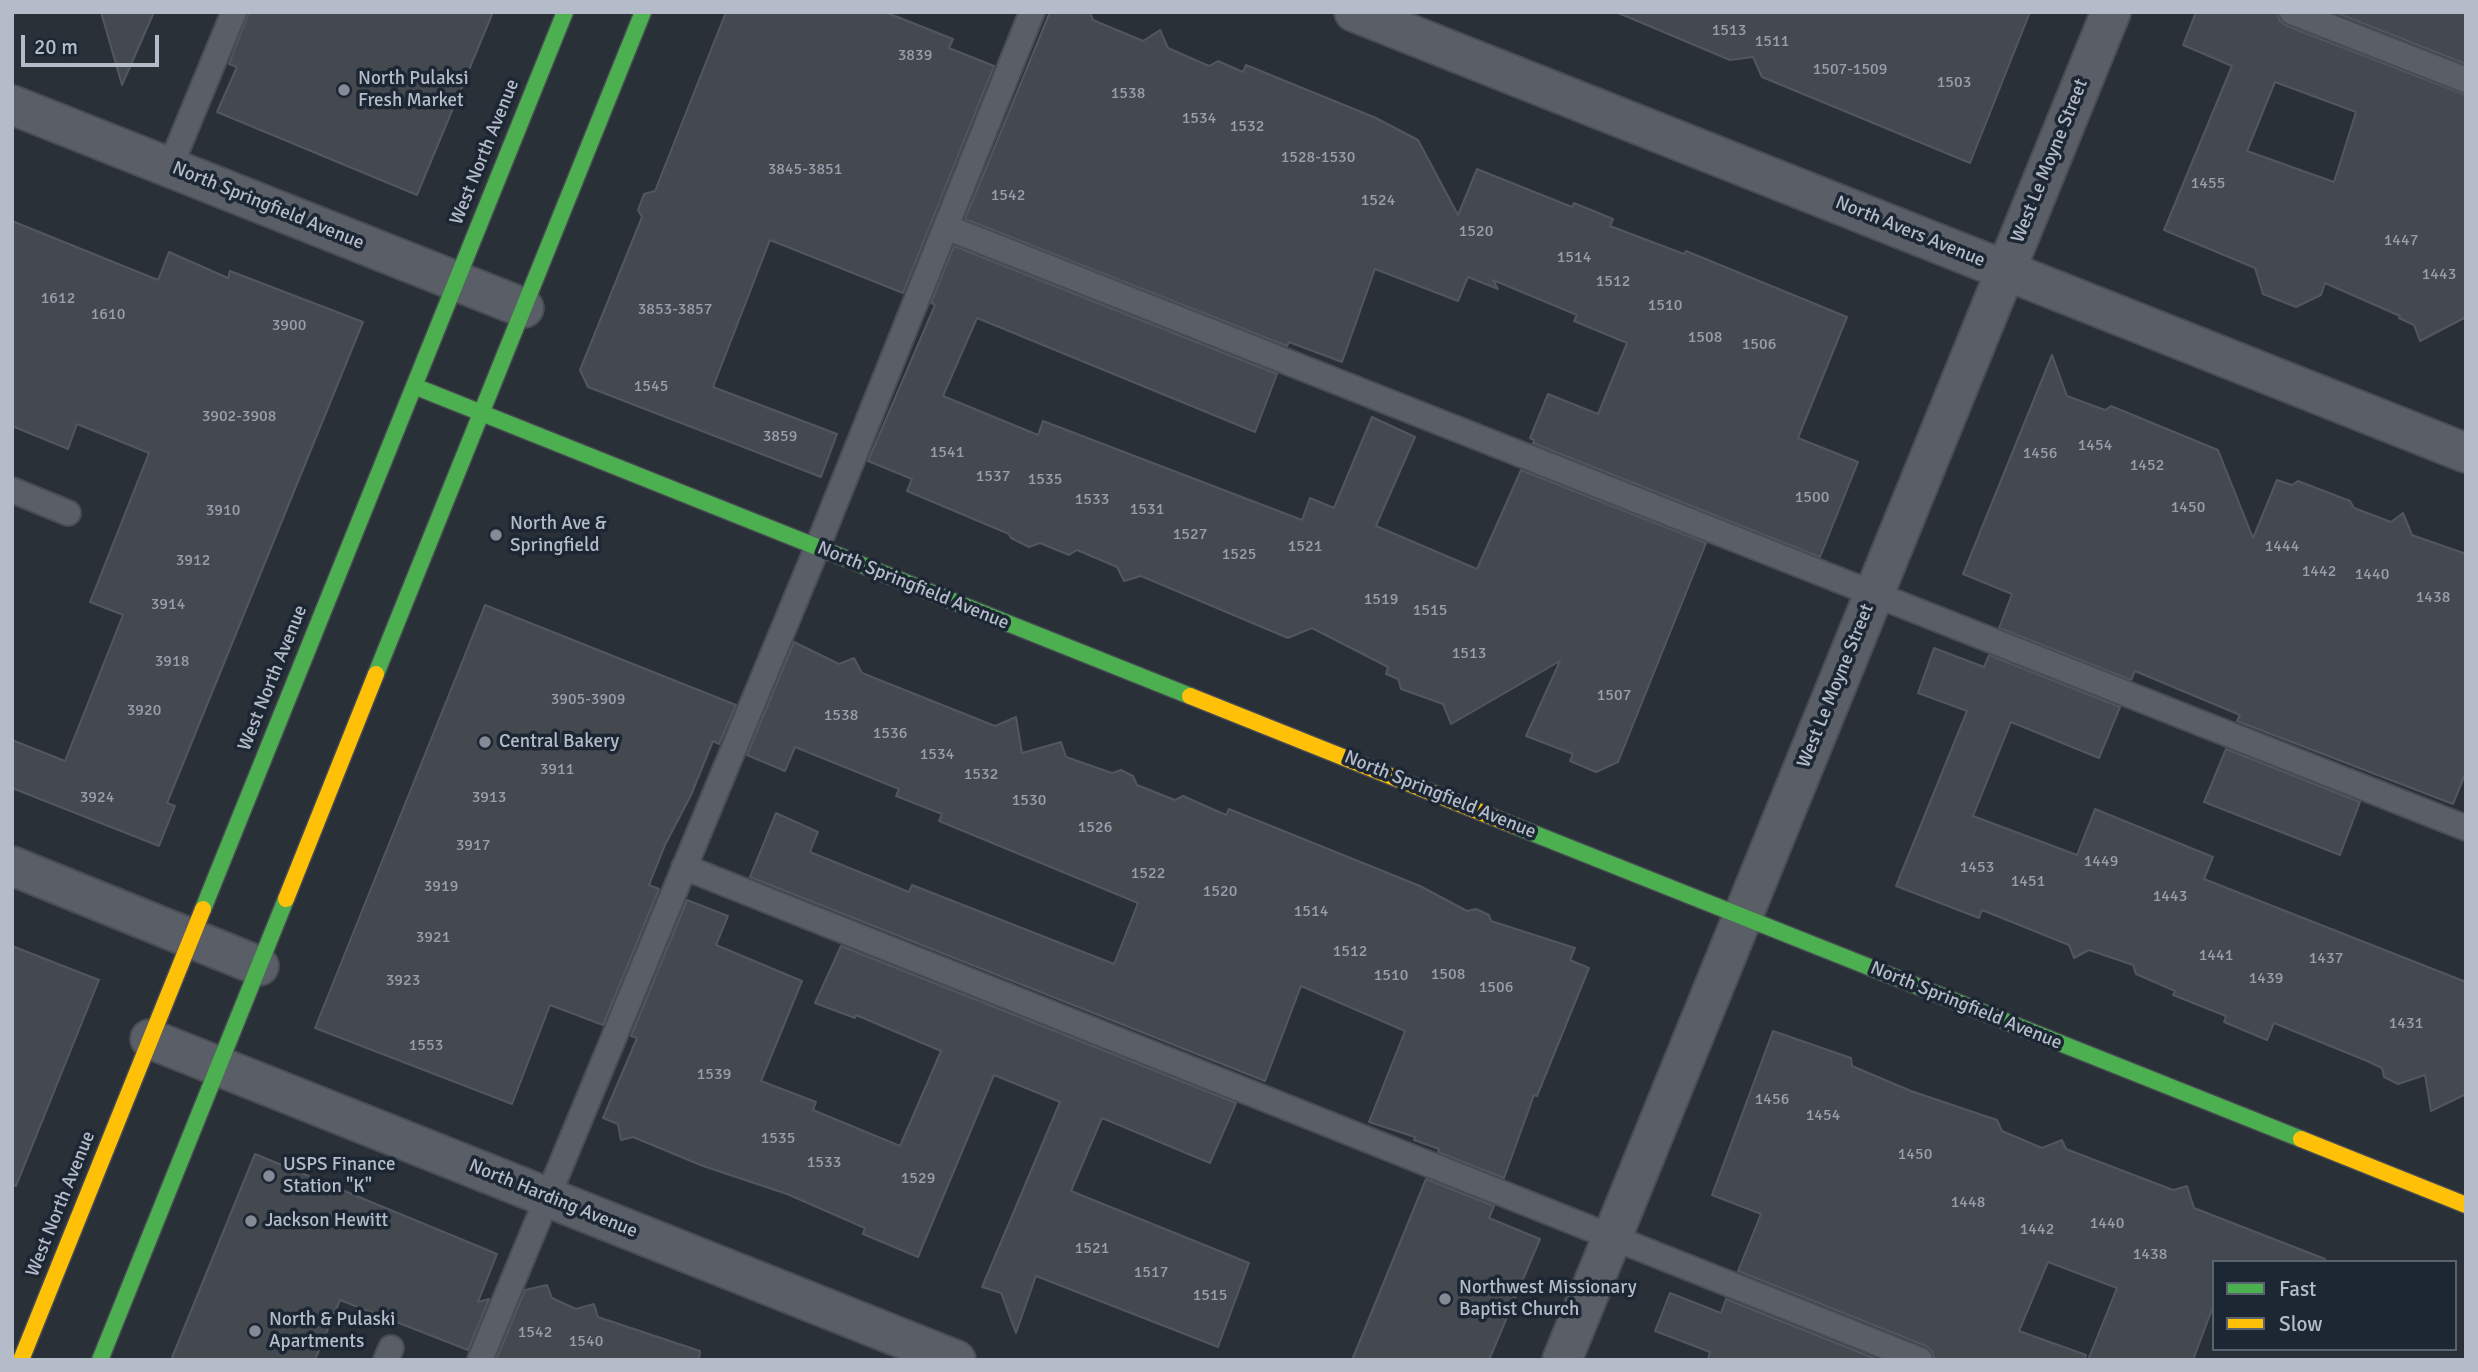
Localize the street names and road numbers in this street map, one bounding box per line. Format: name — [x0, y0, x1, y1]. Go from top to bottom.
street label: West North Avenue — [445, 76, 525, 228]
street label: West Le Moyne Street — [2007, 76, 2093, 246]
street label: North Springfield Avenue — [169, 157, 367, 255]
street label: North Avers Avenue — [1832, 192, 1988, 272]
street label: North Springfield Avenue — [814, 537, 1012, 635]
street label: West Le Moyne Street — [1793, 601, 1879, 771]
street label: West North Avenue — [233, 602, 313, 754]
street label: North Springfield Avenue — [1341, 746, 1539, 844]
street label: North Springfield Avenue — [1867, 957, 2065, 1055]
street label: West North Avenue — [21, 1128, 101, 1280]
street label: North Harding Avenue — [465, 1155, 641, 1243]

